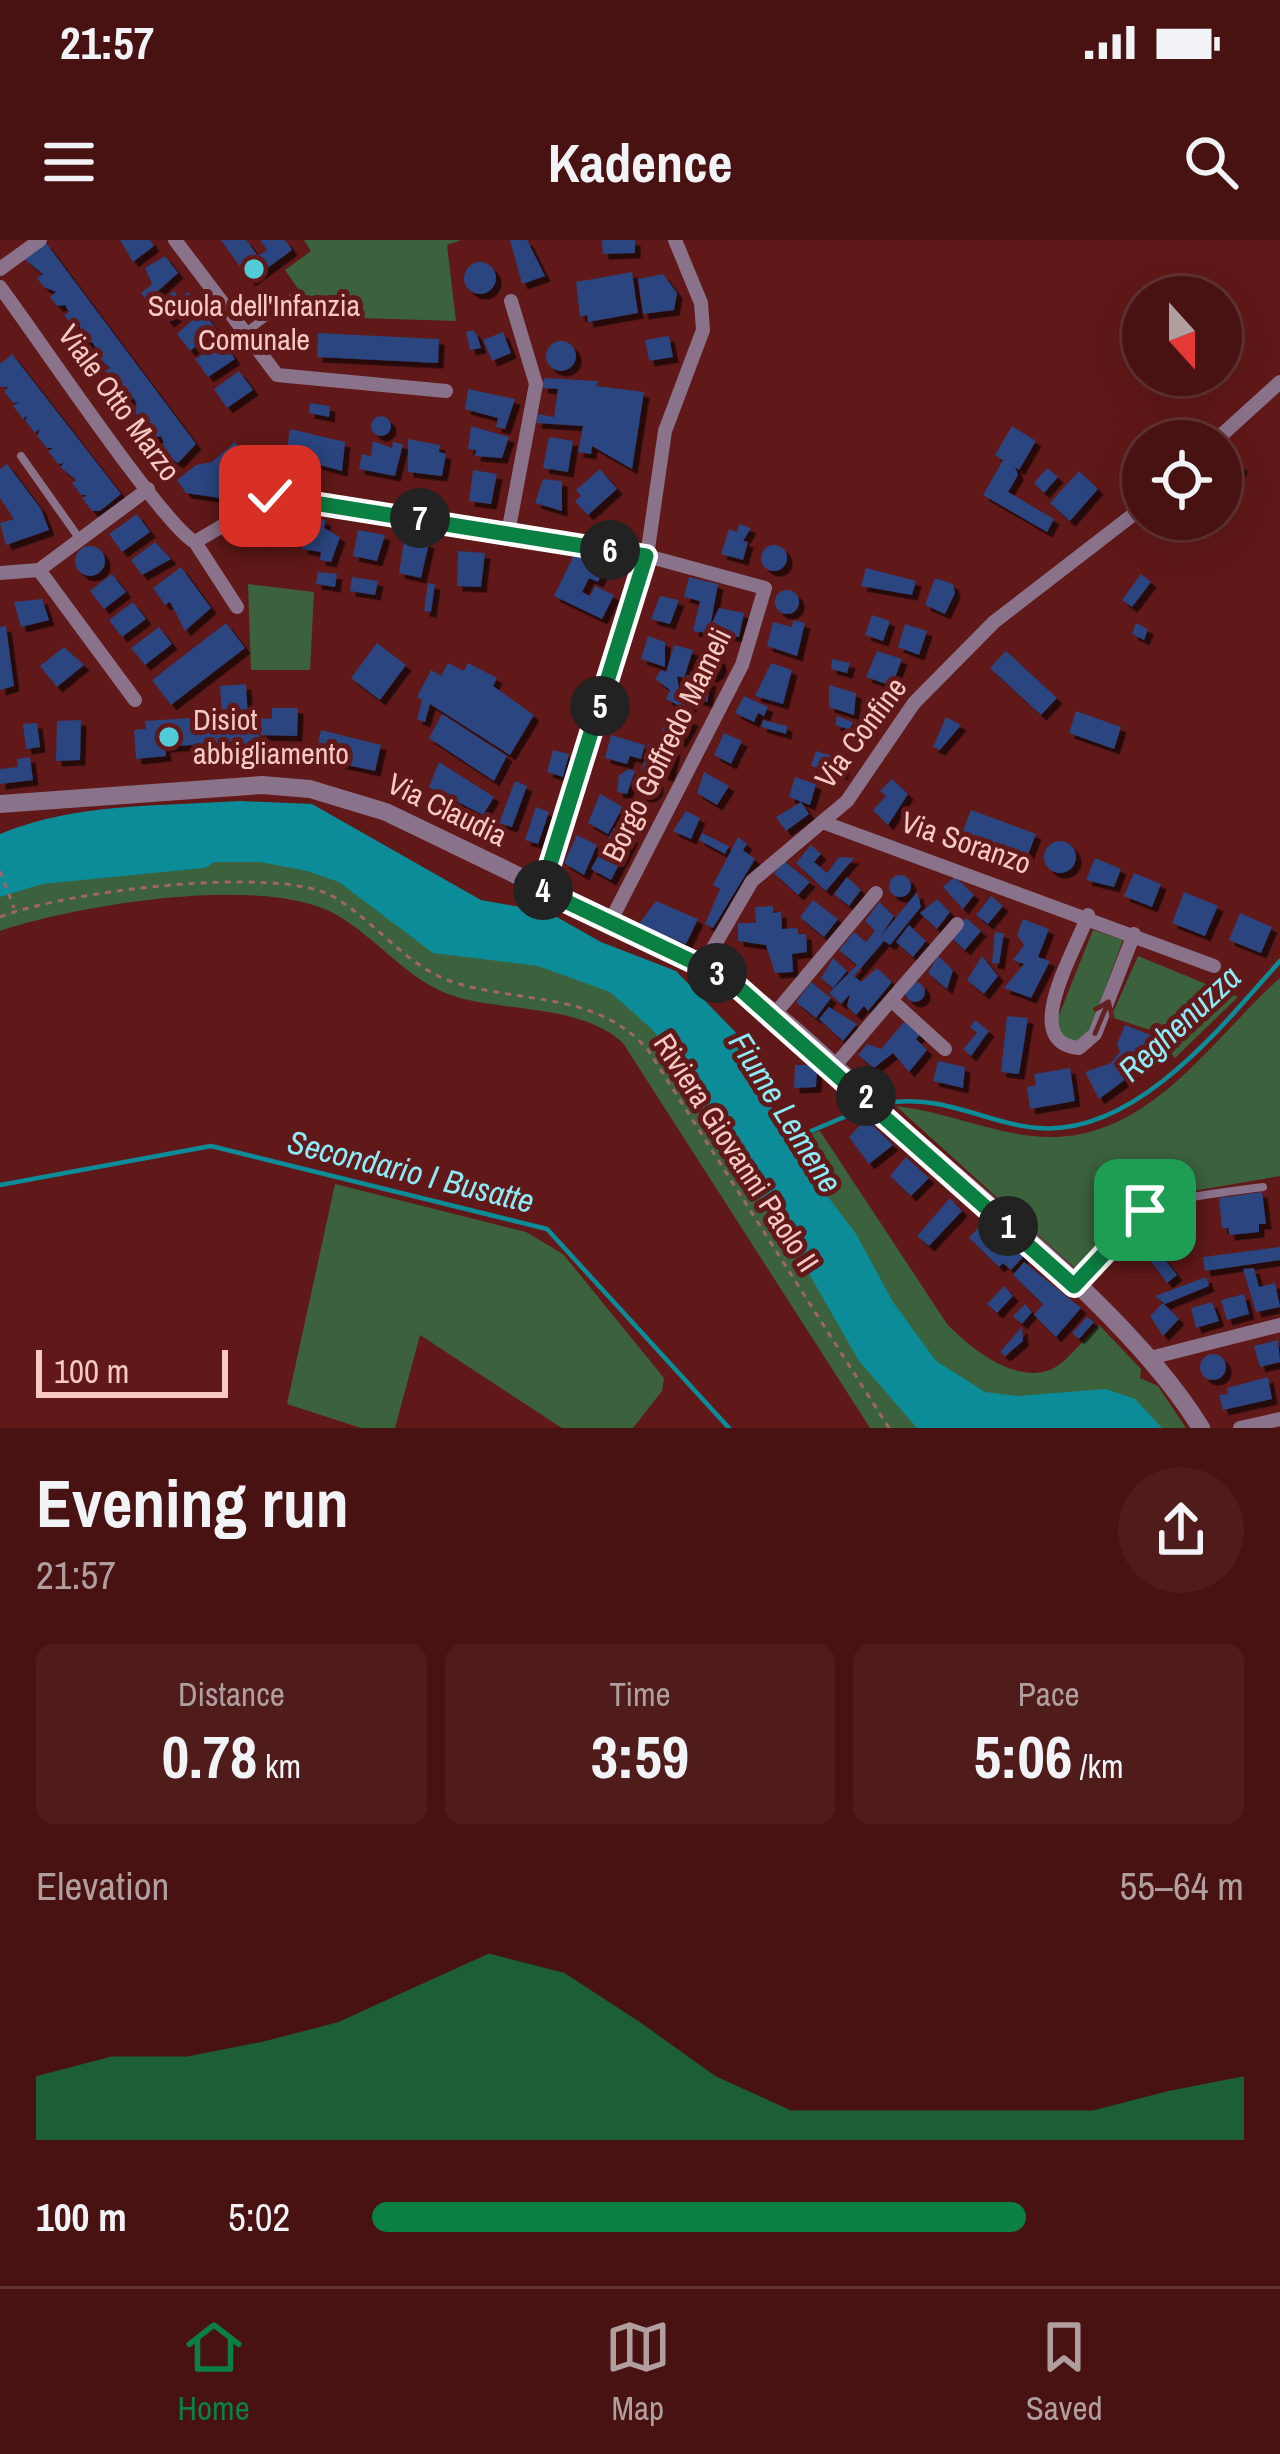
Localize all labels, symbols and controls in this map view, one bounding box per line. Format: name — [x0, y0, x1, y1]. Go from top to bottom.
text: 21:57 — [60, 12, 154, 73]
text: Kadence — [548, 126, 732, 199]
icon: menu — [36, 129, 102, 195]
icon: search — [1178, 129, 1244, 195]
marker: Scuola dell'Infanzia Comunale — [241, 256, 267, 282]
north arrow — [1122, 276, 1242, 396]
map controls — [1122, 276, 1242, 540]
place label: Scuola dell'Infanzia Comunale — [148, 285, 361, 359]
street label: Viale Otto Marzo — [50, 316, 190, 489]
button: locate — [1122, 420, 1242, 540]
pin — [219, 445, 321, 547]
icon: check — [237, 463, 303, 529]
pin: 7 — [390, 488, 450, 548]
text: 7 — [412, 496, 428, 540]
pin: 6 — [580, 520, 640, 580]
text: 6 — [602, 528, 618, 572]
street label: Borgo Goffredo Mameli — [592, 621, 740, 868]
street label: Via Confine — [805, 669, 915, 796]
pin: 5 — [570, 676, 630, 736]
text: 5 — [592, 684, 608, 728]
place label: Disiot abbigliamento — [193, 699, 349, 773]
marker: Disiot abbigliamento — [156, 724, 182, 750]
street label: Via Claudia — [381, 763, 514, 855]
street label: Via Soranzo — [896, 801, 1037, 883]
pin: 4 — [513, 860, 573, 920]
text: 4 — [535, 868, 551, 912]
pin: 3 — [687, 943, 747, 1003]
text: 3 — [709, 951, 725, 995]
water label: Reghenuzza — [1108, 955, 1250, 1091]
one-way arrow — [1092, 1000, 1114, 1036]
water label: Fiume Lemene — [719, 1023, 853, 1201]
street label: Riviera Giovanni Paolo II — [645, 1026, 829, 1279]
pin: 2 — [836, 1066, 896, 1126]
text: 2 — [858, 1074, 874, 1118]
water label: Secondario I Busatte — [283, 1119, 539, 1223]
pin — [1094, 1159, 1196, 1261]
icon: arrive — [1112, 1177, 1178, 1243]
pin: 1 — [978, 1196, 1038, 1256]
text: 1 — [1000, 1204, 1016, 1248]
scale bar — [36, 1344, 228, 1397]
text: 100 m — [54, 1349, 129, 1393]
text: Evening run — [36, 1459, 349, 1548]
button: share — [1118, 1467, 1244, 1593]
text: 21:57 — [36, 1549, 116, 1601]
text: Distance — [178, 1672, 285, 1716]
text: Time — [609, 1672, 671, 1716]
text: Pace — [1018, 1672, 1080, 1716]
text: 0.78 — [162, 1716, 257, 1797]
text: 3:59 — [591, 1716, 689, 1797]
text: 5:06 — [974, 1716, 1072, 1797]
text: km — [257, 1744, 301, 1788]
text: /km — [1072, 1744, 1123, 1788]
text: Elevation — [36, 1860, 169, 1912]
text: 55–64 m — [1120, 1860, 1244, 1912]
text: 100 m — [36, 2191, 127, 2243]
text: 5:02 — [228, 2191, 290, 2243]
tab: Home — [178, 2314, 250, 2430]
tab: Map — [605, 2314, 671, 2430]
tab: Saved — [1026, 2314, 1102, 2430]

